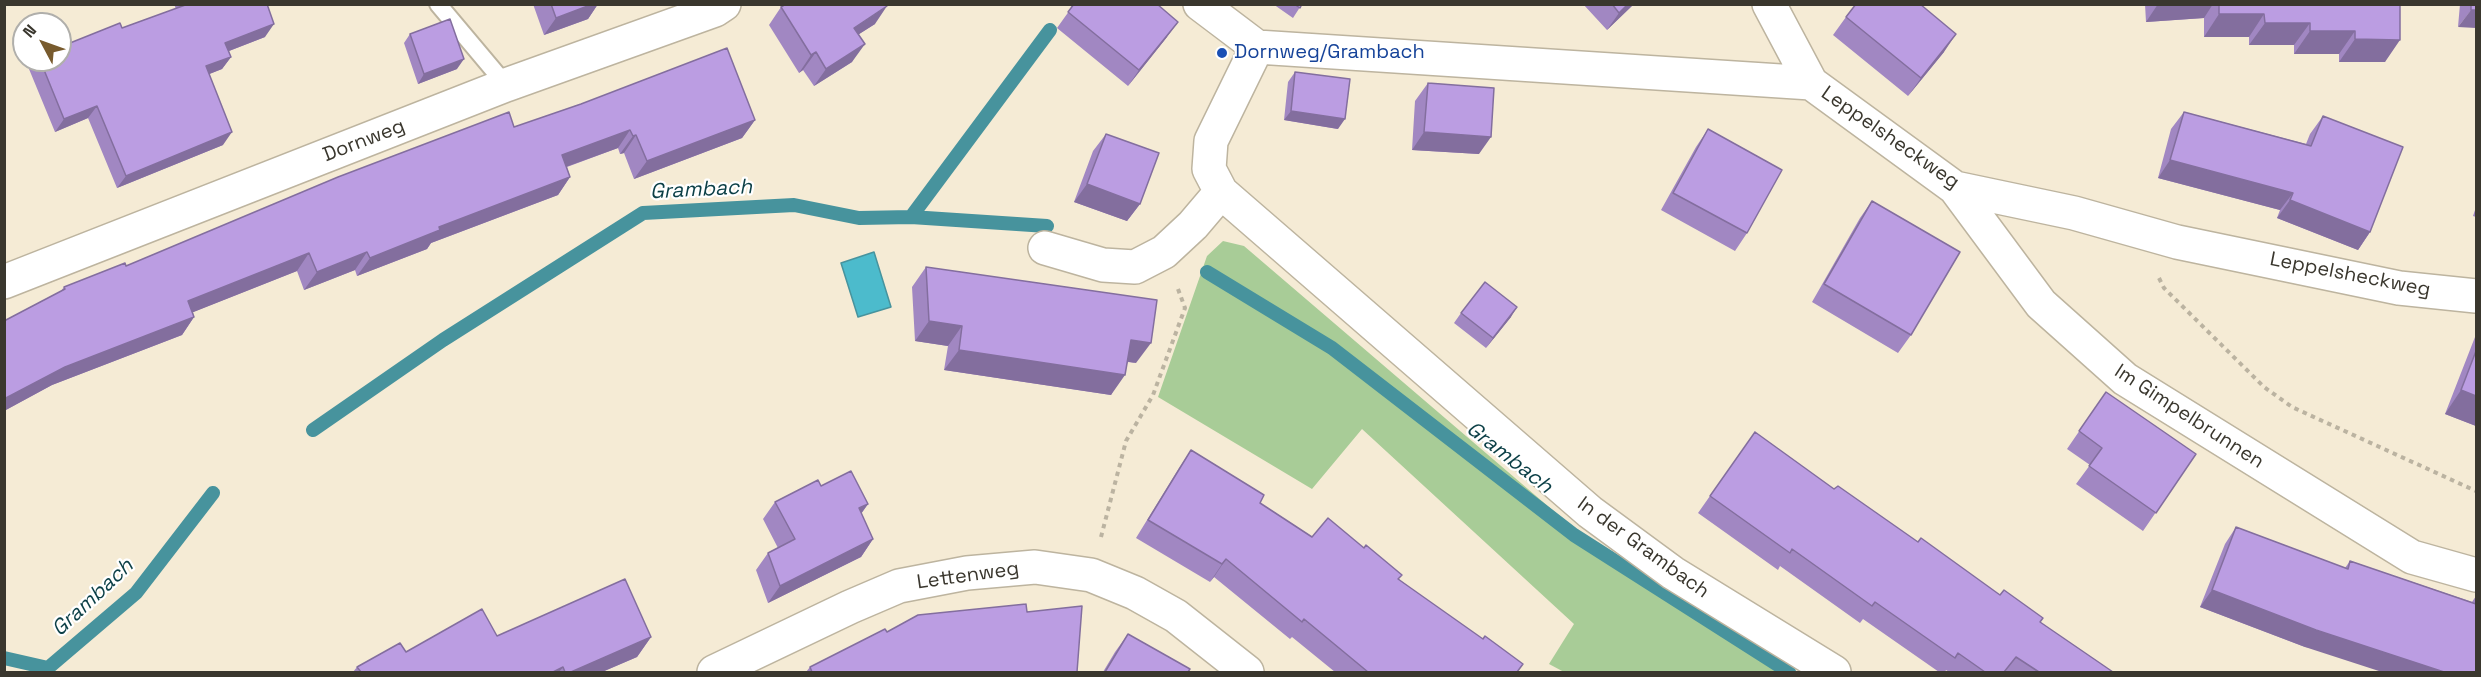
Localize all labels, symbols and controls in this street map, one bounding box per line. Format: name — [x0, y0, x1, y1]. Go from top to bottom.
north arrow — [12, 12, 72, 72]
text: N — [18, 20, 41, 42]
place label: Dornweg/Grambach — [1234, 41, 1425, 65]
marker: Dornweg/Grambach — [1215, 46, 1229, 60]
street label: Leppelsheckweg — [1816, 81, 1964, 195]
street label: Dornweg — [320, 114, 408, 168]
water label: Grambach — [649, 175, 753, 205]
street label: Leppelsheckweg — [2268, 248, 2432, 302]
street label: Im Gimpelbrunnen — [2110, 360, 2268, 474]
water label: Grambach — [1461, 417, 1557, 499]
street label: In der Grambach — [1572, 492, 1714, 604]
water label: Grambach — [47, 554, 139, 642]
street label: Lettenweg — [915, 557, 1021, 595]

